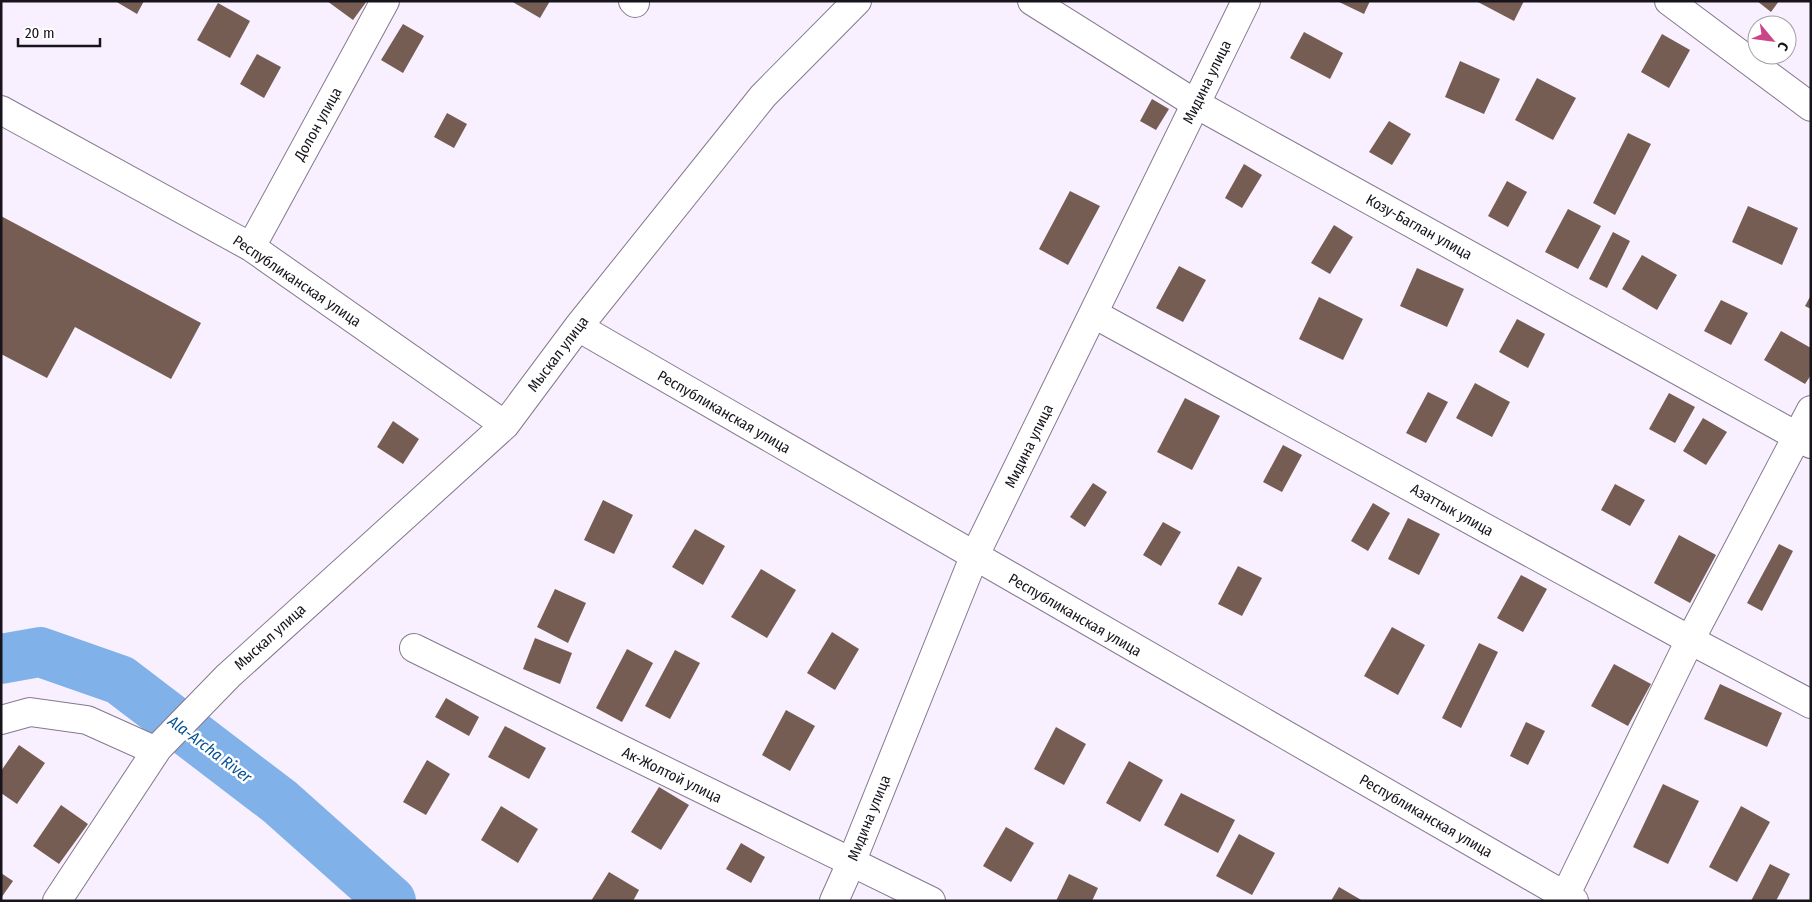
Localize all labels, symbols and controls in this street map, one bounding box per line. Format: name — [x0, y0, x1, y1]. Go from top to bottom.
scale bar — [18, 15, 100, 47]
north arrow — [1747, 15, 1797, 65]
text: 20 m — [25, 24, 55, 42]
street label: Мидина улица — [1179, 37, 1235, 127]
text: С — [1773, 39, 1792, 54]
street label: Долон улица — [290, 84, 345, 165]
street label: Козу-Баглан улица — [1363, 190, 1475, 264]
street label: Республиканская улица — [230, 231, 364, 331]
street label: Мыскал улица — [524, 313, 592, 395]
street label: Республиканская улица — [654, 367, 794, 457]
street label: Мидина улица — [1001, 401, 1057, 491]
street label: Азаттык улица — [1407, 480, 1497, 540]
street label: Республиканская улица — [1005, 570, 1145, 660]
street label: Мыскал улица — [231, 600, 309, 674]
water label: Ala-Archa River — [164, 711, 256, 787]
street label: Ак-Жолтой улица — [619, 743, 725, 807]
street label: Республиканская улица — [1356, 771, 1496, 861]
street label: Мидина улица — [844, 773, 894, 863]

